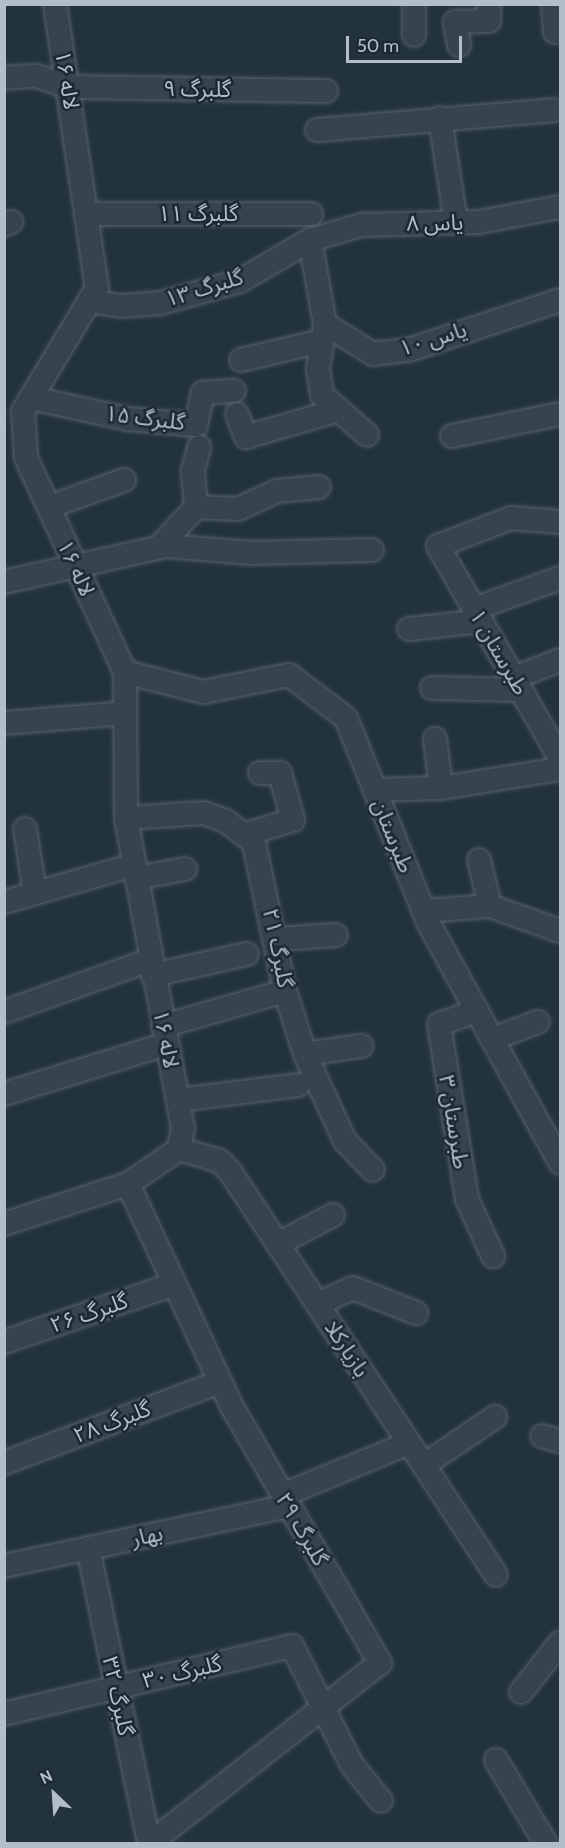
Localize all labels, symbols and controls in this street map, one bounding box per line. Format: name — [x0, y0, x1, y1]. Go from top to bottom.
scale bar — [349, 24, 464, 62]
text: 50 m — [357, 35, 399, 57]
street label: لاله ۱۶ — [49, 49, 85, 111]
street label: گلبرگ ۹ — [163, 75, 231, 103]
street label: گلبرگ ۱۱ — [158, 201, 238, 227]
street label: یاس ۸ — [406, 209, 464, 237]
street label: گلبرگ ۱۳ — [162, 264, 246, 312]
street label: یاس ۱۰ — [396, 316, 470, 362]
street label: گلبرگ ۱۵ — [103, 400, 187, 436]
street label: لاله ۱۶ — [51, 536, 101, 600]
street label: طبرستان ۱ — [464, 604, 534, 700]
street label: طبرستان — [366, 795, 420, 877]
street label: گلبرگ ۲۱ — [257, 906, 299, 990]
street label: لاله ۱۶ — [147, 1007, 185, 1071]
street label: طبرستان ۳ — [434, 1073, 474, 1171]
street label: گلبرگ ۲۶ — [47, 1287, 131, 1339]
street label: بازیارکلا — [319, 1316, 375, 1382]
street label: گلبرگ ۲۸ — [70, 1395, 154, 1449]
street label: گلبرگ ۲۹ — [270, 1488, 334, 1570]
street label: بهار — [129, 1520, 165, 1552]
street label: گلبرگ ۳۰ — [140, 1650, 224, 1694]
street label: گلبرگ ۳۲ — [97, 1654, 139, 1738]
north arrow — [24, 1764, 84, 1824]
text: N — [37, 1766, 55, 1788]

